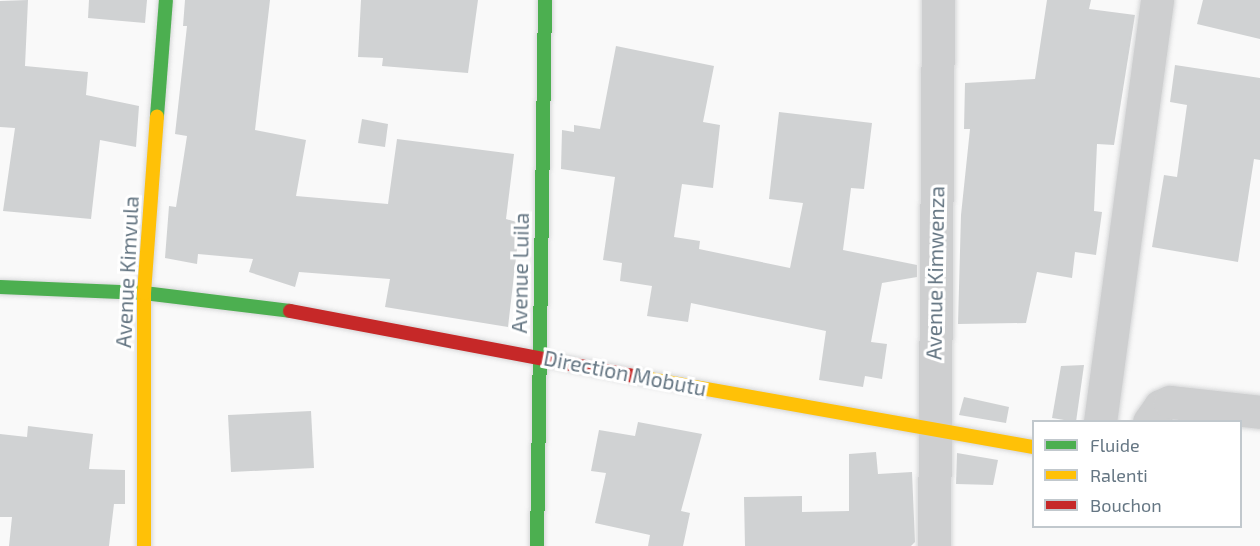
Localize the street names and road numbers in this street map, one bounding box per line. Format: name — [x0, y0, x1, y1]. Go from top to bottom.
street label: Avenue Kimwenza — [921, 186, 949, 360]
street label: Avenue Kimvula — [110, 195, 144, 349]
street label: Avenue Luila — [506, 212, 534, 334]
street label: Direction Mobutu — [542, 345, 708, 401]

